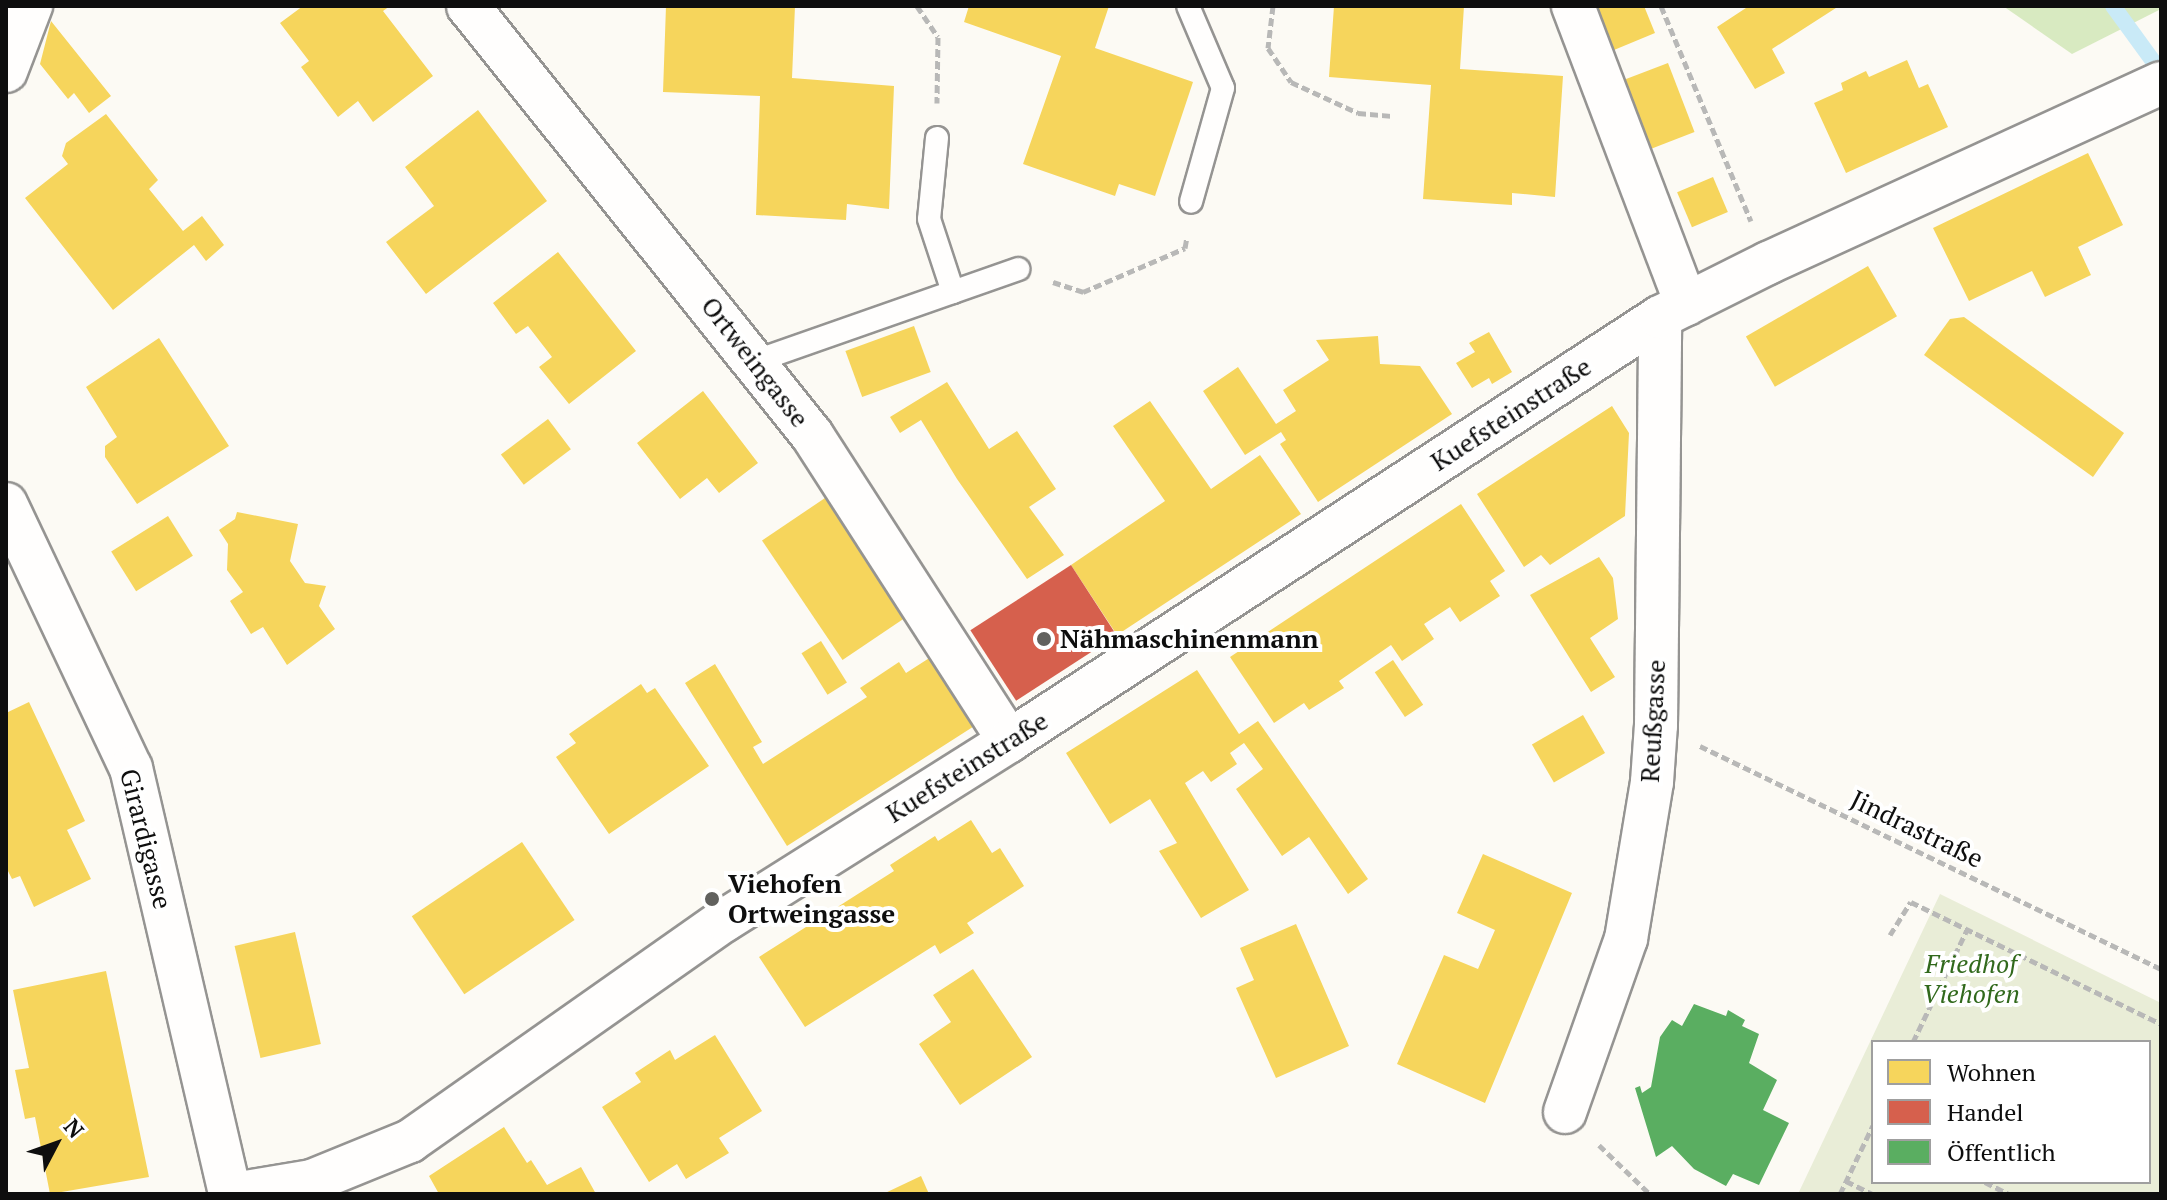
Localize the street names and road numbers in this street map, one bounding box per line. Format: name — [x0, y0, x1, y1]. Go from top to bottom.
street label: Ortweingasse — [695, 291, 815, 433]
street label: Kuefsteinstraße — [1425, 351, 1597, 477]
street label: Reußgasse — [1634, 659, 1672, 783]
street label: Kuefsteinstraße — [880, 705, 1054, 829]
street label: Girardigasse — [114, 766, 178, 912]
street label: Jindrastraße — [1846, 784, 1988, 874]

